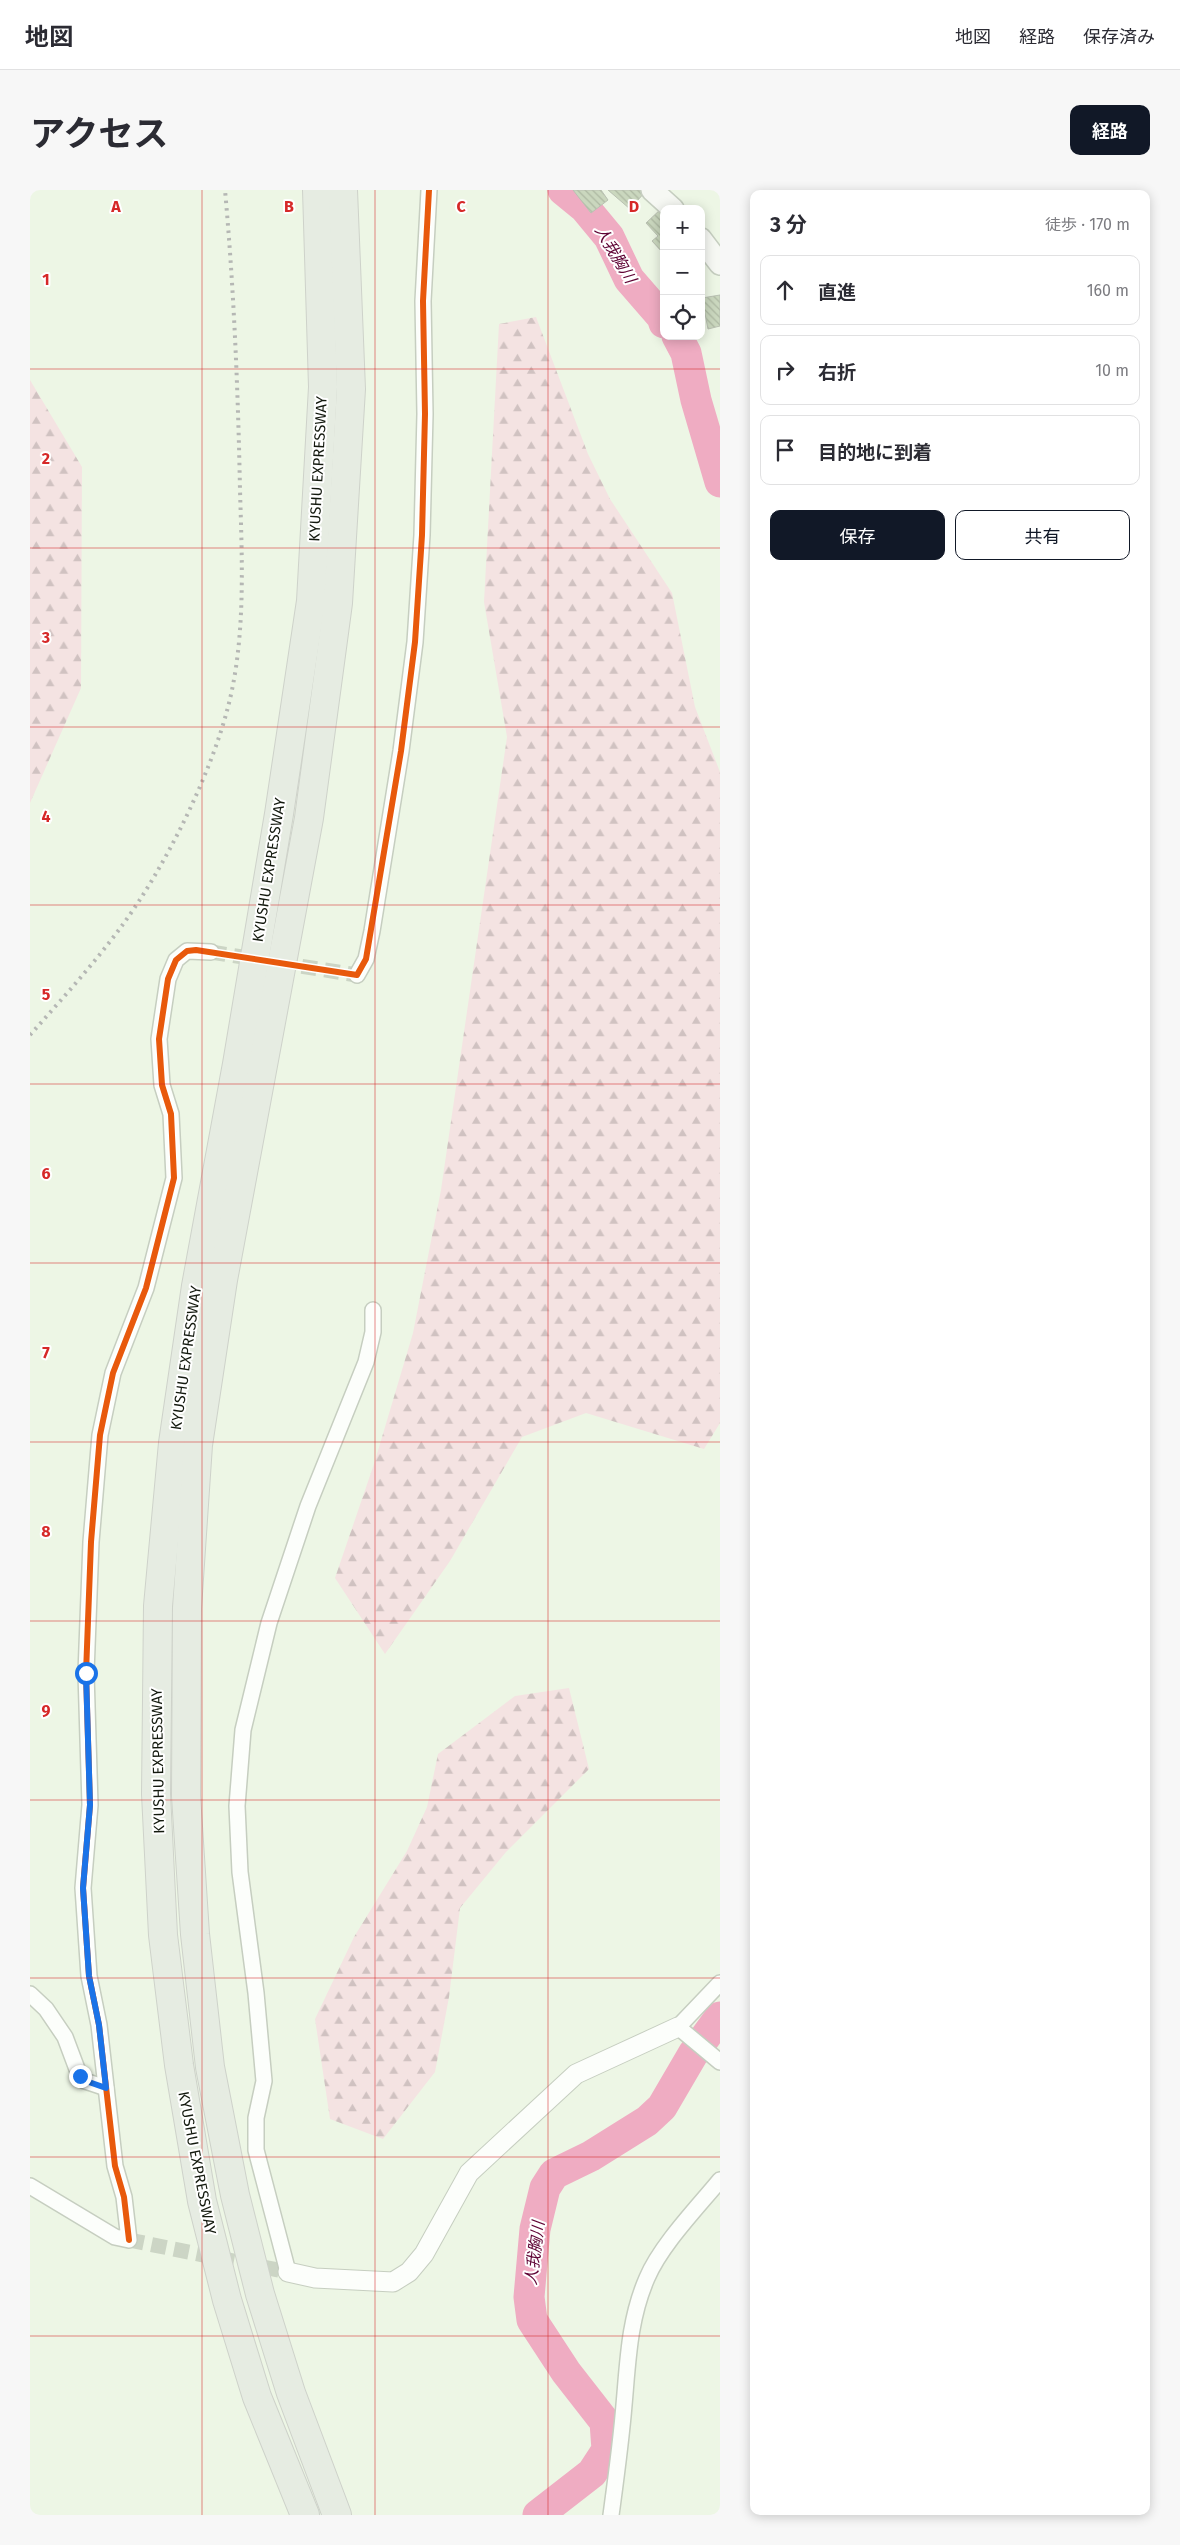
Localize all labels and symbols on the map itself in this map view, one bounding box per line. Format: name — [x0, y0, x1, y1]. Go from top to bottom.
text: A — [110, 197, 121, 216]
text: B — [284, 197, 294, 216]
text: C — [456, 197, 466, 216]
text: D — [629, 197, 639, 216]
water label: 人我胸川 — [591, 222, 641, 288]
text: 1 — [42, 270, 50, 289]
street label: KYUSHU EXPRESSWAY — [305, 395, 331, 542]
text: 2 — [42, 449, 50, 468]
text: 3 — [41, 628, 50, 647]
street label: KYUSHU EXPRESSWAY — [249, 796, 289, 943]
text: 4 — [41, 807, 51, 826]
text: 5 — [42, 985, 51, 1004]
text: 6 — [41, 1164, 51, 1183]
street label: KYUSHU EXPRESSWAY — [167, 1284, 205, 1431]
text: 7 — [42, 1343, 50, 1362]
text: 8 — [41, 1522, 51, 1541]
route start — [75, 1662, 98, 1685]
street label: KYUSHU EXPRESSWAY — [148, 1687, 168, 1834]
text: 9 — [42, 1701, 51, 1720]
route end — [69, 2065, 92, 2088]
street label: KYUSHU EXPRESSWAY — [174, 2090, 220, 2237]
water label: 人我胸川 — [521, 2218, 548, 2286]

